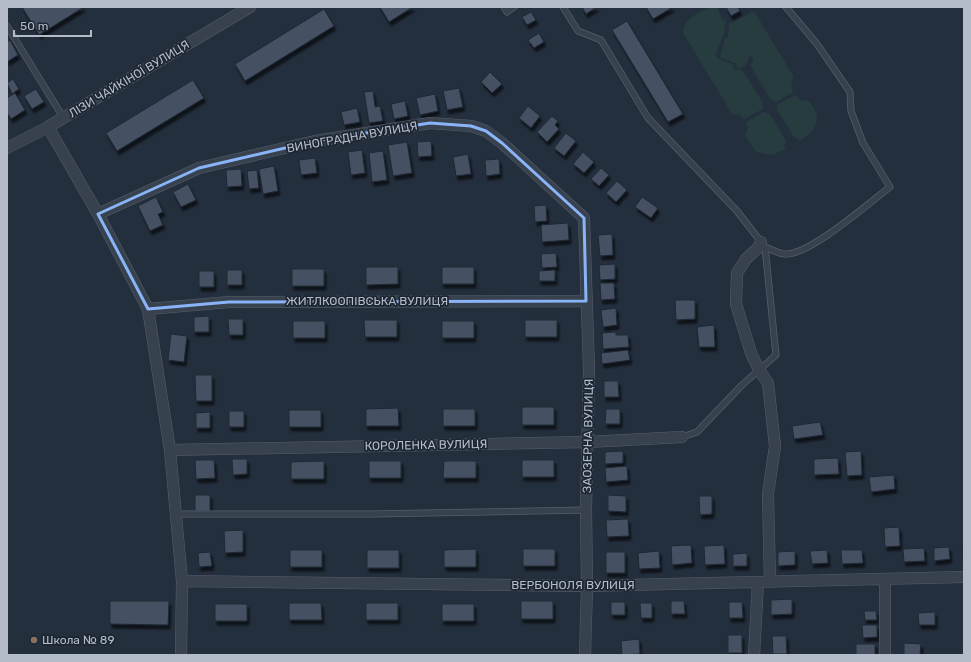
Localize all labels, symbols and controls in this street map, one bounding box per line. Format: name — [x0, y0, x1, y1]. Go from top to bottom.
scale bar — [14, 12, 91, 38]
text: 50 m — [20, 19, 48, 33]
street label: ЛІЗИ ЧАЙКІНОЇ ВУЛИЦЯ — [66, 37, 192, 121]
street label: ВИНОГРАДНА ВУЛИЦЯ — [286, 119, 418, 155]
street label: ЖИТЛКООПІВСЬКА ВУЛИЦЯ — [286, 294, 448, 308]
street label: ЗАОЗЕРНА ВУЛИЦЯ — [580, 379, 596, 493]
street label: КОРОЛЕНКА ВУЛИЦЯ — [364, 437, 488, 453]
street label: ВЕРБОНОЛЯ ВУЛИЦЯ — [511, 578, 635, 592]
place label: Школа № 89 — [42, 633, 115, 647]
marker: Школа № 89 — [29, 635, 39, 645]

